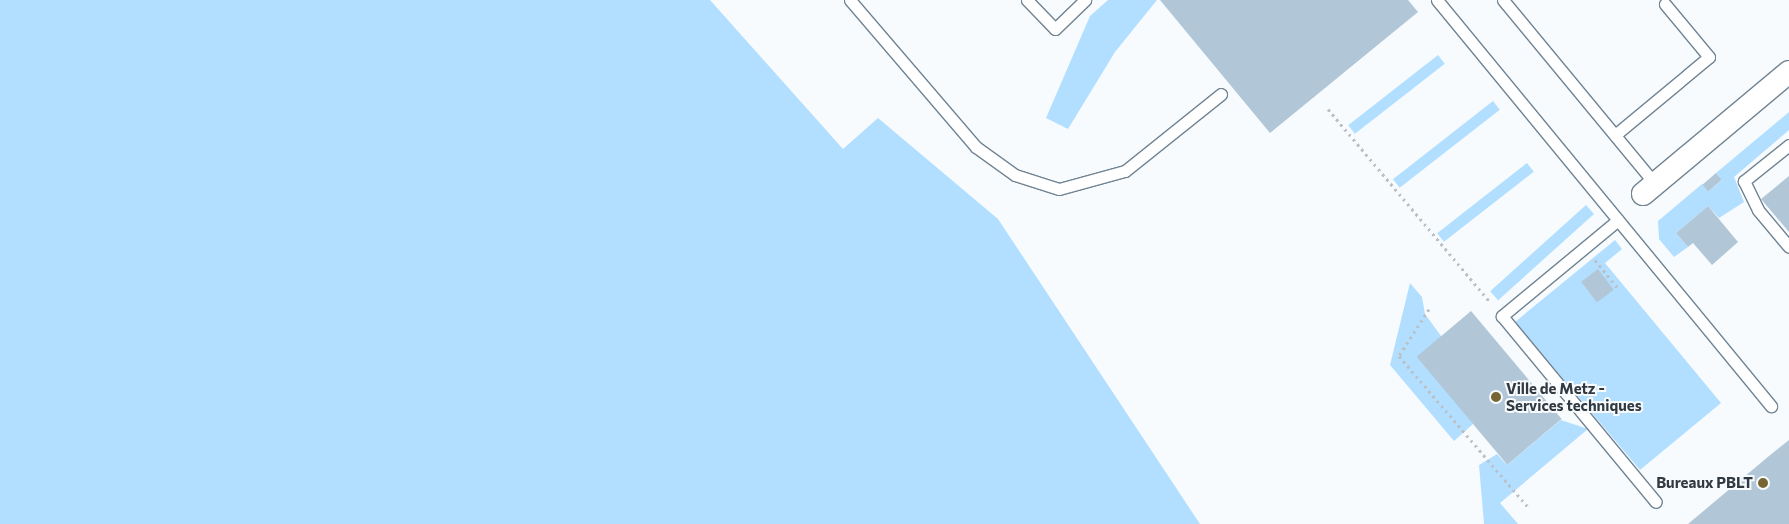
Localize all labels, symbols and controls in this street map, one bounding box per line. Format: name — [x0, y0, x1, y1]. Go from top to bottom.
place label: Ville de Metz - Services techniques — [1506, 379, 1642, 414]
marker: Ville de Metz - Services techniques — [1490, 391, 1502, 403]
place label: Bureaux PBLT — [1656, 474, 1753, 492]
marker: Bureaux PBLT — [1757, 477, 1769, 489]

